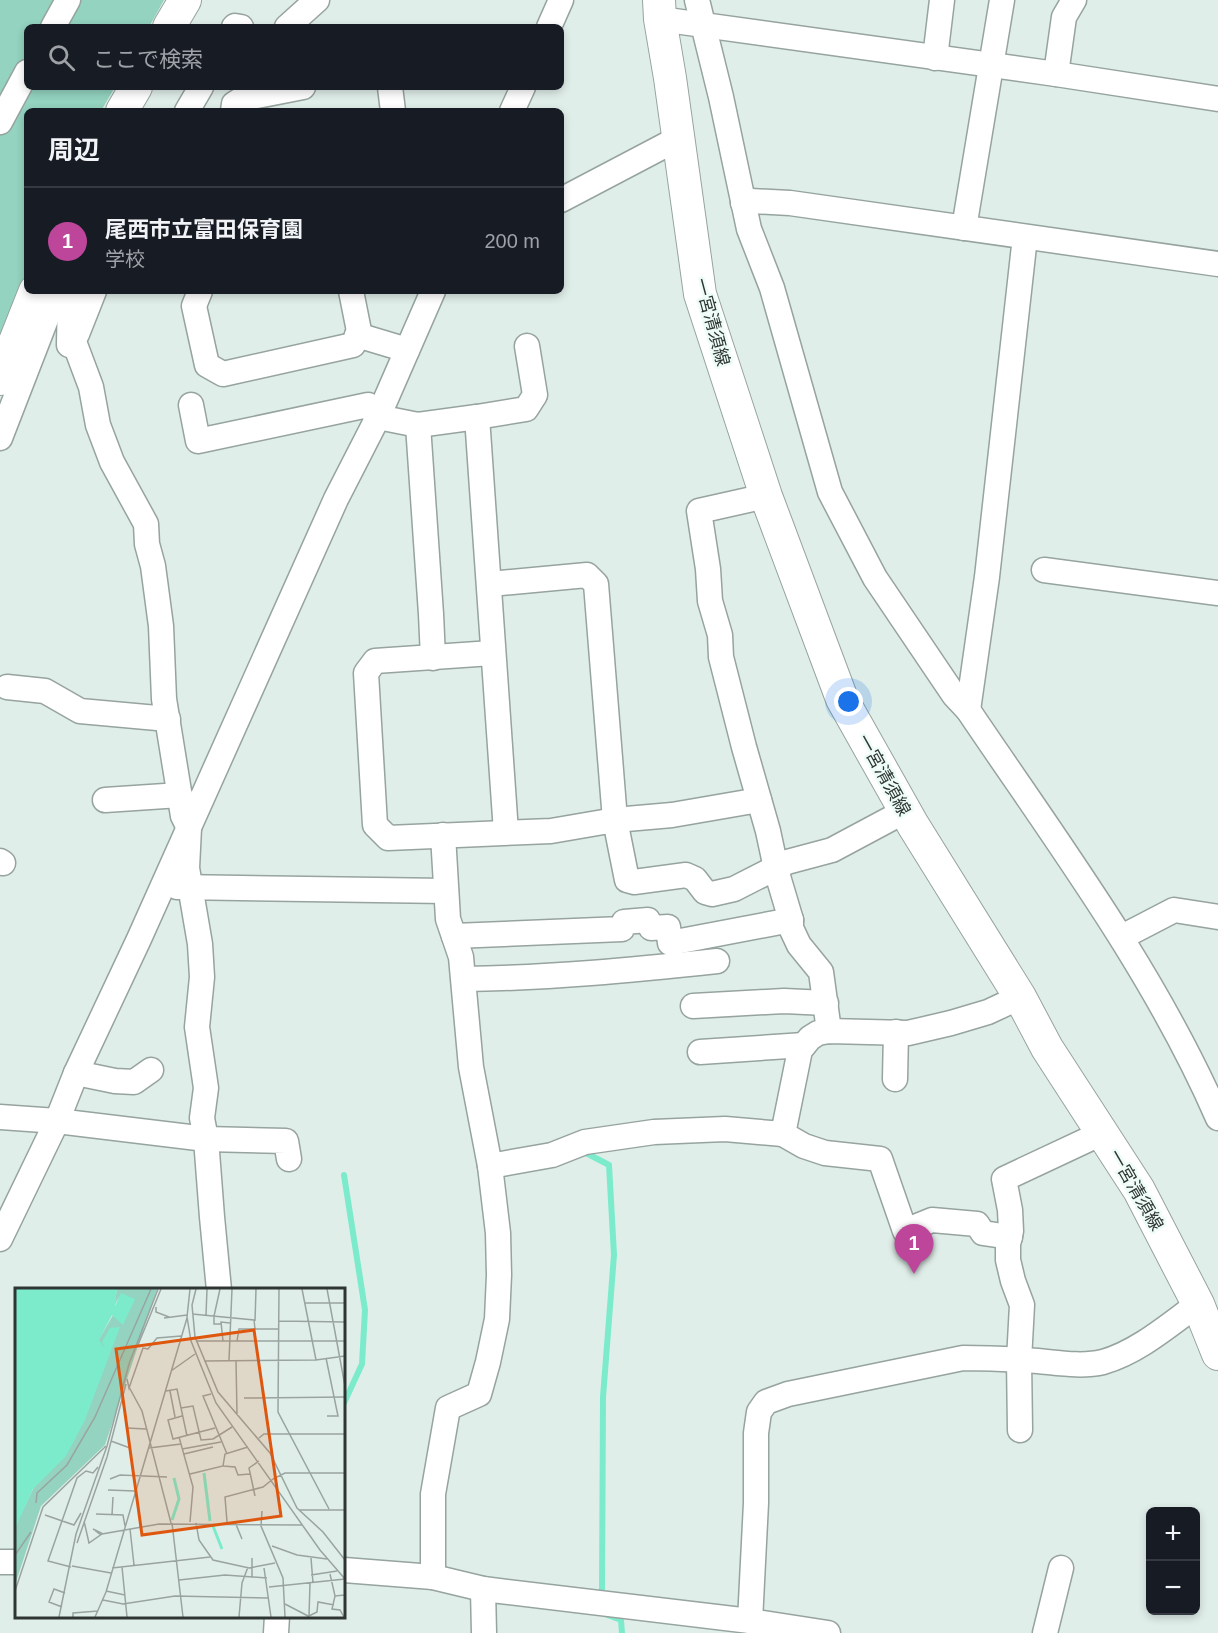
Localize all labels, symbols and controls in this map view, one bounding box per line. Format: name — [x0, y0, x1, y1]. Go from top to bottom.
search box — [24, 24, 564, 90]
icon: search — [45, 41, 78, 74]
text: ここで検索 — [93, 47, 203, 72]
text: 周辺 — [48, 135, 100, 165]
text: 尾西市立富田保育園 — [105, 217, 303, 242]
text: 1 — [62, 230, 73, 252]
text: 200 m — [484, 230, 540, 252]
text: 学校 — [105, 248, 145, 270]
street label: 一宮清須線 — [691, 276, 733, 368]
your location — [834, 687, 863, 716]
street label: 一宮清須線 — [853, 731, 915, 819]
street label: 一宮清須線 — [1105, 1146, 1167, 1234]
pin: 1 — [894, 1224, 934, 1274]
inset map — [15, 1288, 345, 1618]
map controls — [1146, 1507, 1200, 1615]
button: + — [1146, 1507, 1200, 1561]
button: − — [1146, 1561, 1200, 1615]

